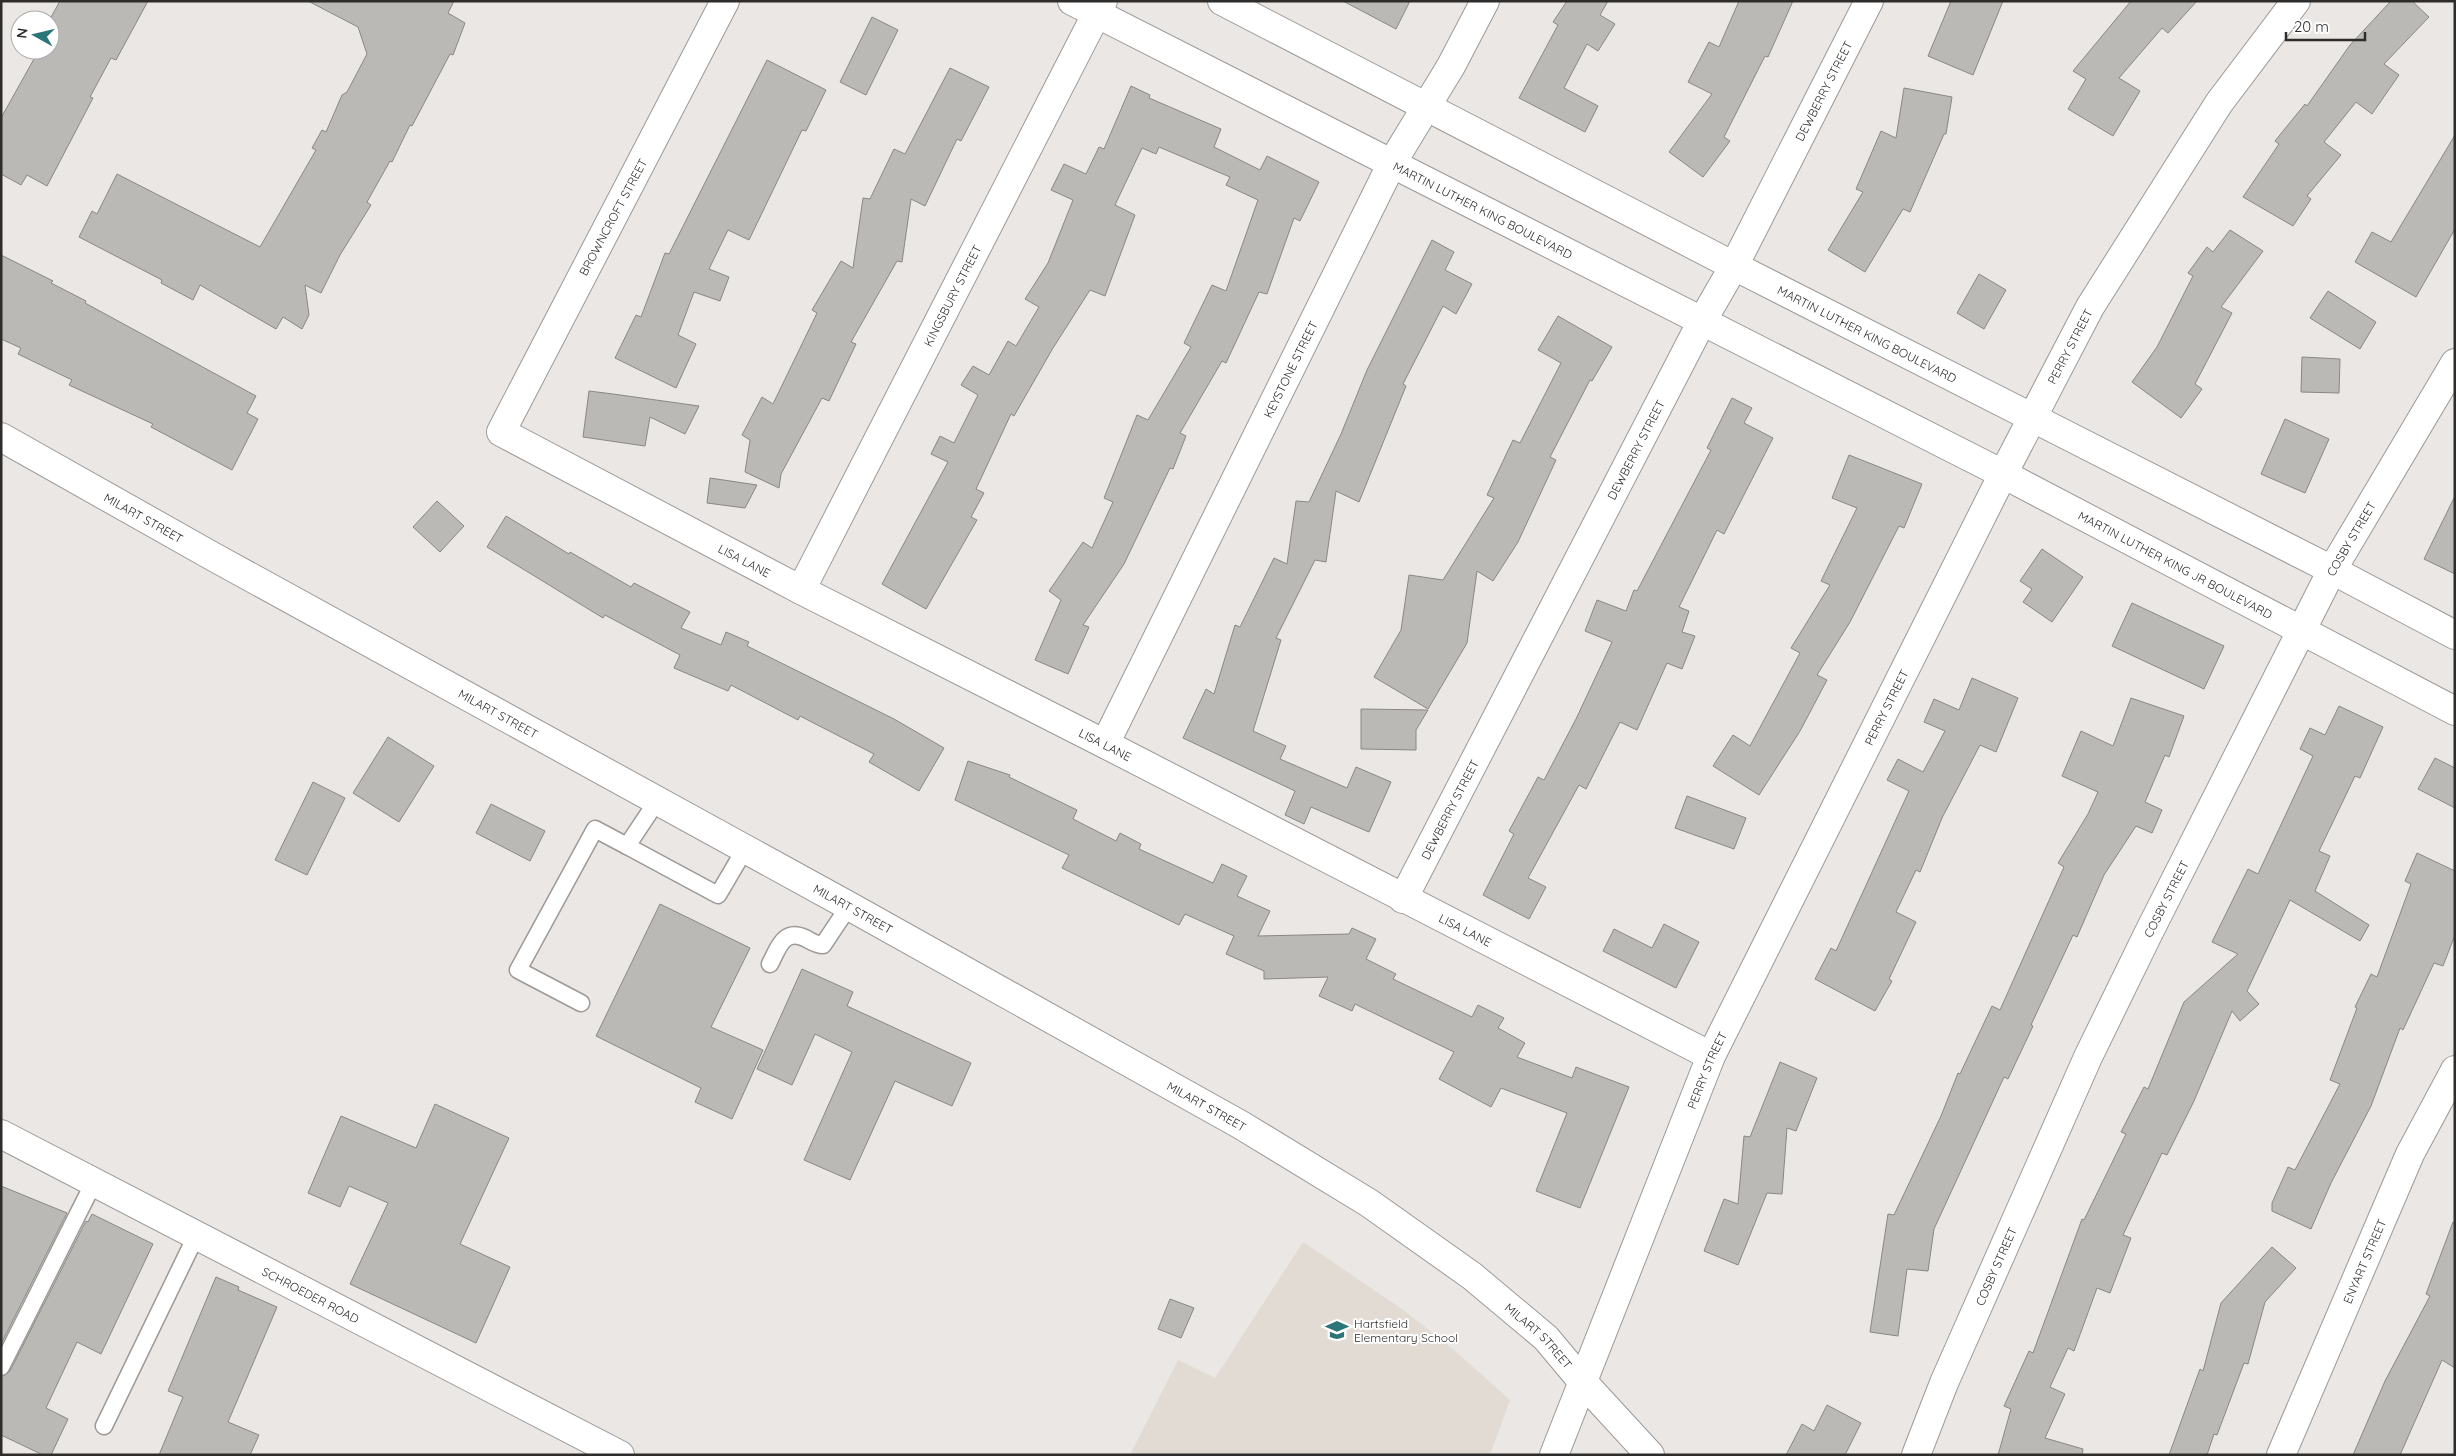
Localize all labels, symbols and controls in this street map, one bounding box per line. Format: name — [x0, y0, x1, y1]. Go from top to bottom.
north arrow — [10, 10, 60, 60]
scale bar — [2286, 10, 2365, 42]
text: 20 m — [2294, 17, 2329, 36]
text: N — [12, 27, 32, 40]
street label: DEWBERRY STREET — [1791, 38, 1855, 143]
street label: BROWNCROFT STREET — [576, 156, 650, 278]
street label: MARTIN LUTHER KING BOULEVARD — [1391, 158, 1575, 262]
street label: KINGSBURY STREET — [920, 242, 984, 349]
street label: MARTIN LUTHER KING BOULEVARD — [1775, 282, 1960, 386]
street label: PERRY STREET — [2044, 306, 2095, 386]
street label: KEYSTONE STREET — [1260, 318, 1320, 420]
street label: DEWBERRY STREET — [1603, 397, 1668, 502]
street label: MILART STREET — [102, 489, 186, 546]
street label: COSBY STREET — [2323, 498, 2379, 578]
street label: MARTIN LUTHER KING JR BOULEVARD — [2076, 507, 2275, 622]
street label: LISA LANE — [716, 540, 773, 580]
street label: PERRY STREET — [1861, 667, 1911, 748]
street label: MILART STREET — [456, 685, 541, 741]
street label: LISA LANE — [1077, 725, 1134, 764]
street label: DEWBERRY STREET — [1417, 757, 1481, 862]
street label: COSBY STREET — [2140, 858, 2192, 940]
street label: MILART STREET — [811, 881, 896, 937]
street label: LISA LANE — [1437, 910, 1494, 949]
street label: PERRY STREET — [1683, 1029, 1730, 1111]
street label: MILART STREET — [1165, 1078, 1249, 1134]
street label: ENYART STREET — [2339, 1216, 2389, 1306]
street label: COSBY STREET — [1972, 1225, 2020, 1308]
street label: SCHROEDER ROAD — [260, 1263, 362, 1326]
street label: MILART STREET — [1502, 1299, 1576, 1372]
place label: Hartsfield Elementary School — [1354, 1316, 1458, 1345]
school or university icon: Hartsfield Elementary School — [1324, 1317, 1350, 1343]

